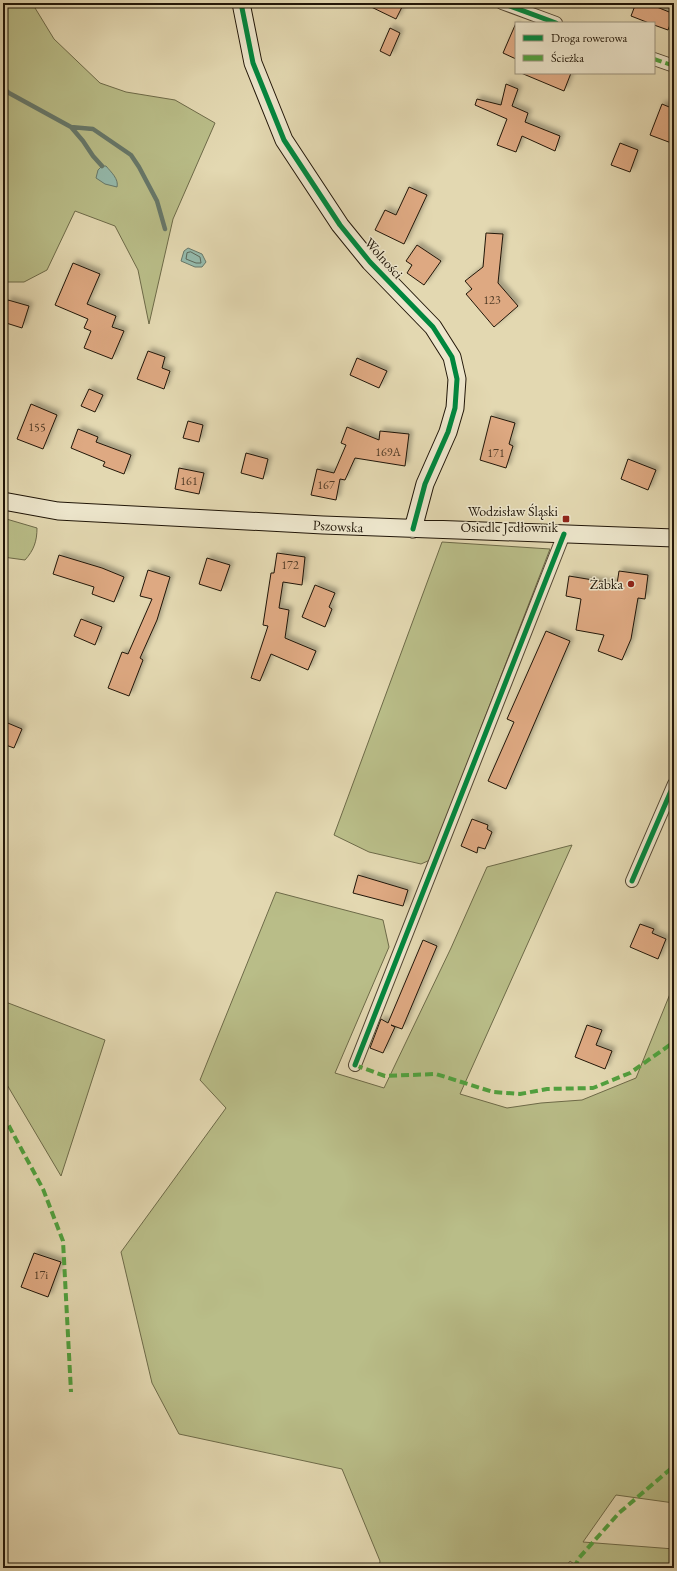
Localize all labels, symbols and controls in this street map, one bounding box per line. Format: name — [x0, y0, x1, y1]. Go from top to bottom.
legend — [515, 22, 655, 74]
text: Droga rowerowa — [551, 30, 628, 46]
text: Ścieżka — [551, 50, 584, 66]
street label: Wolności — [361, 234, 408, 283]
house number: 123 — [483, 292, 501, 308]
house number: 155 — [28, 419, 46, 435]
house number: 169A — [375, 444, 401, 460]
house number: 171 — [487, 445, 505, 461]
house number: 161 — [180, 473, 198, 489]
house number: 167 — [317, 477, 335, 493]
place label: Wodzisław Śląski Osiedle Jedłownik — [461, 502, 559, 536]
marker: Wodzisław Śląski Osiedle Jedłownik — [561, 514, 571, 524]
street label: Pszowska — [312, 516, 364, 536]
house number: 172 — [281, 557, 299, 573]
place label: Żabka — [590, 575, 623, 593]
marker: Żabka — [626, 579, 636, 589]
house number: 17i — [34, 1267, 48, 1283]

